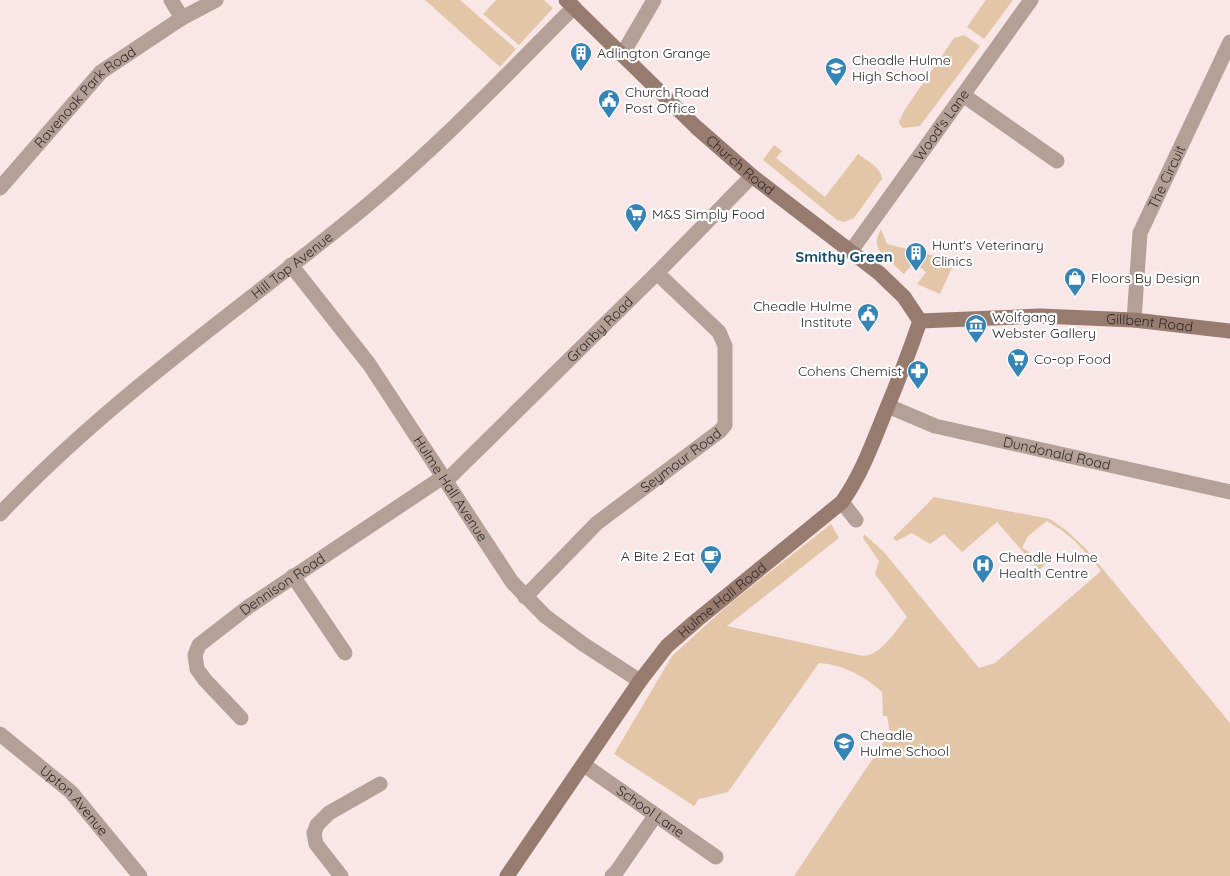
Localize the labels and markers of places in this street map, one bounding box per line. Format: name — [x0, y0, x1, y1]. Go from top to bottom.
building icon: Adlington Grange — [569, 41, 593, 72]
place label: Adlington Grange — [597, 44, 711, 62]
place label: Cheadle Hulme High School — [852, 51, 951, 85]
school or university icon: Cheadle Hulme High School — [824, 56, 848, 87]
place label: Church Road Post Office — [625, 83, 709, 117]
public building icon: Church Road Post Office — [597, 88, 621, 119]
supermarket icon: M&S Simply Food — [624, 202, 648, 233]
place label: M&S Simply Food — [652, 205, 765, 223]
place label: Hunt's Veterinary Clinics — [932, 236, 1044, 270]
building icon: Hunt's Veterinary Clinics — [904, 241, 928, 272]
shop icon: Floors By Design — [1063, 266, 1087, 297]
place label: Floors By Design — [1091, 269, 1200, 287]
place label: Cheadle Hulme Institute — [753, 297, 852, 331]
public building icon: Cheadle Hulme Institute — [856, 302, 880, 333]
place label: Wolfgang Webster Gallery — [992, 308, 1096, 342]
museum icon: Wolfgang Webster Gallery — [964, 313, 988, 344]
supermarket icon: Co-op Food — [1006, 347, 1030, 378]
place label: Co-op Food — [1034, 350, 1111, 368]
pharmacy icon: Cohens Chemist — [906, 359, 930, 390]
place label: Cohens Chemist — [798, 362, 902, 380]
cafe icon: A Bite 2 Eat — [699, 544, 723, 575]
place label: A Bite 2 Eat — [621, 547, 695, 565]
place label: Cheadle Hulme Health Centre — [999, 548, 1098, 582]
hospital icon: Cheadle Hulme Health Centre — [971, 553, 995, 584]
place label: Cheadle Hulme School — [860, 726, 949, 760]
school or university icon: Cheadle Hulme School — [832, 731, 856, 762]

